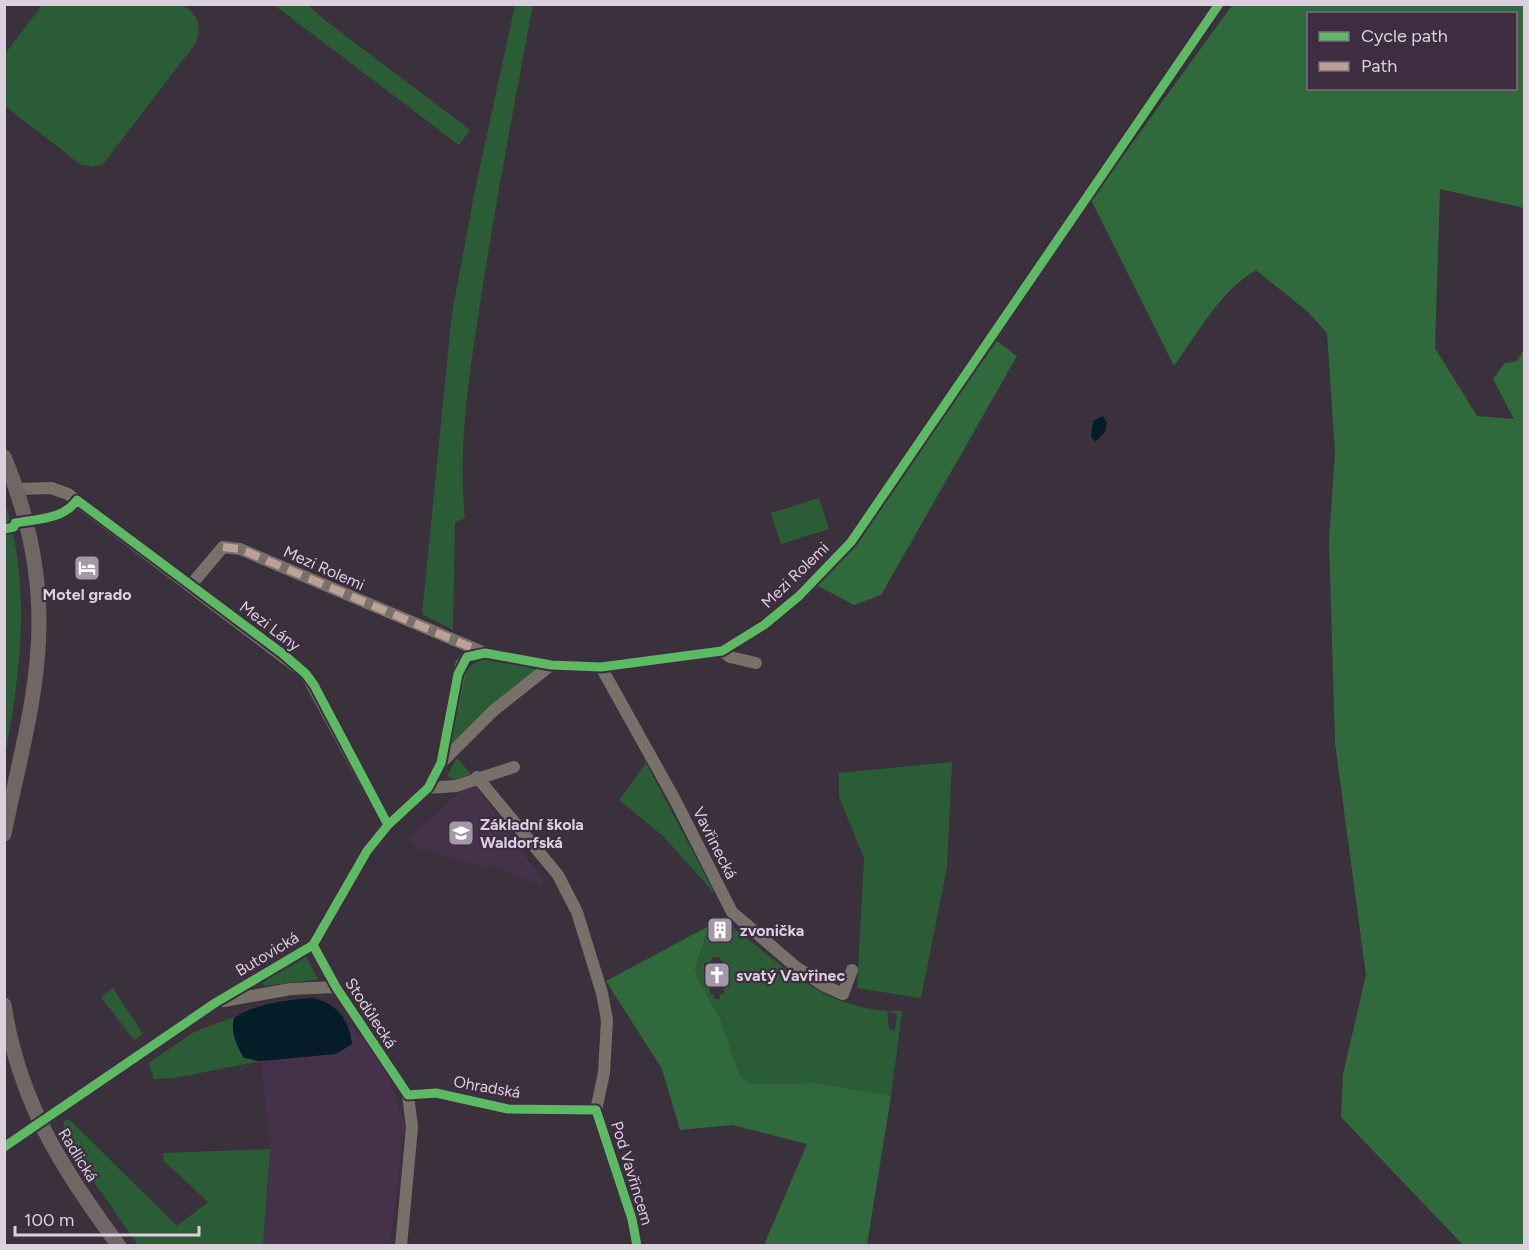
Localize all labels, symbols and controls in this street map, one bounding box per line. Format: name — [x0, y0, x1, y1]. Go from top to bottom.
legend — [1307, 12, 1517, 90]
text: Cycle path — [1361, 25, 1448, 47]
text: Path — [1361, 55, 1397, 77]
street label: Mezi Rolemi — [757, 538, 833, 612]
street label: Mezi Rolemi — [281, 542, 367, 594]
hotel icon: Motel grado — [72, 553, 102, 583]
place label: Motel grado — [43, 585, 131, 604]
street label: Mezi Lány — [236, 597, 305, 655]
street label: Vavřinecká — [689, 804, 741, 882]
place label: Základní škola Waldorfská — [480, 815, 584, 852]
school or university icon: Základní škola Waldorfská — [446, 818, 476, 848]
building icon: zvonička — [705, 915, 735, 945]
place label: zvonička — [740, 921, 804, 940]
street label: Butovická — [232, 928, 302, 980]
church icon: svatý Vavřinec — [702, 960, 732, 990]
place label: svatý Vavřinec — [736, 966, 845, 985]
street label: Stodůlecká — [341, 974, 401, 1052]
street label: Ohradská — [452, 1072, 522, 1102]
street label: Pod Vavřincem — [607, 1119, 657, 1227]
street label: Radlická — [54, 1125, 102, 1185]
scale bar — [15, 1199, 200, 1237]
text: 100 m — [24, 1209, 74, 1231]

